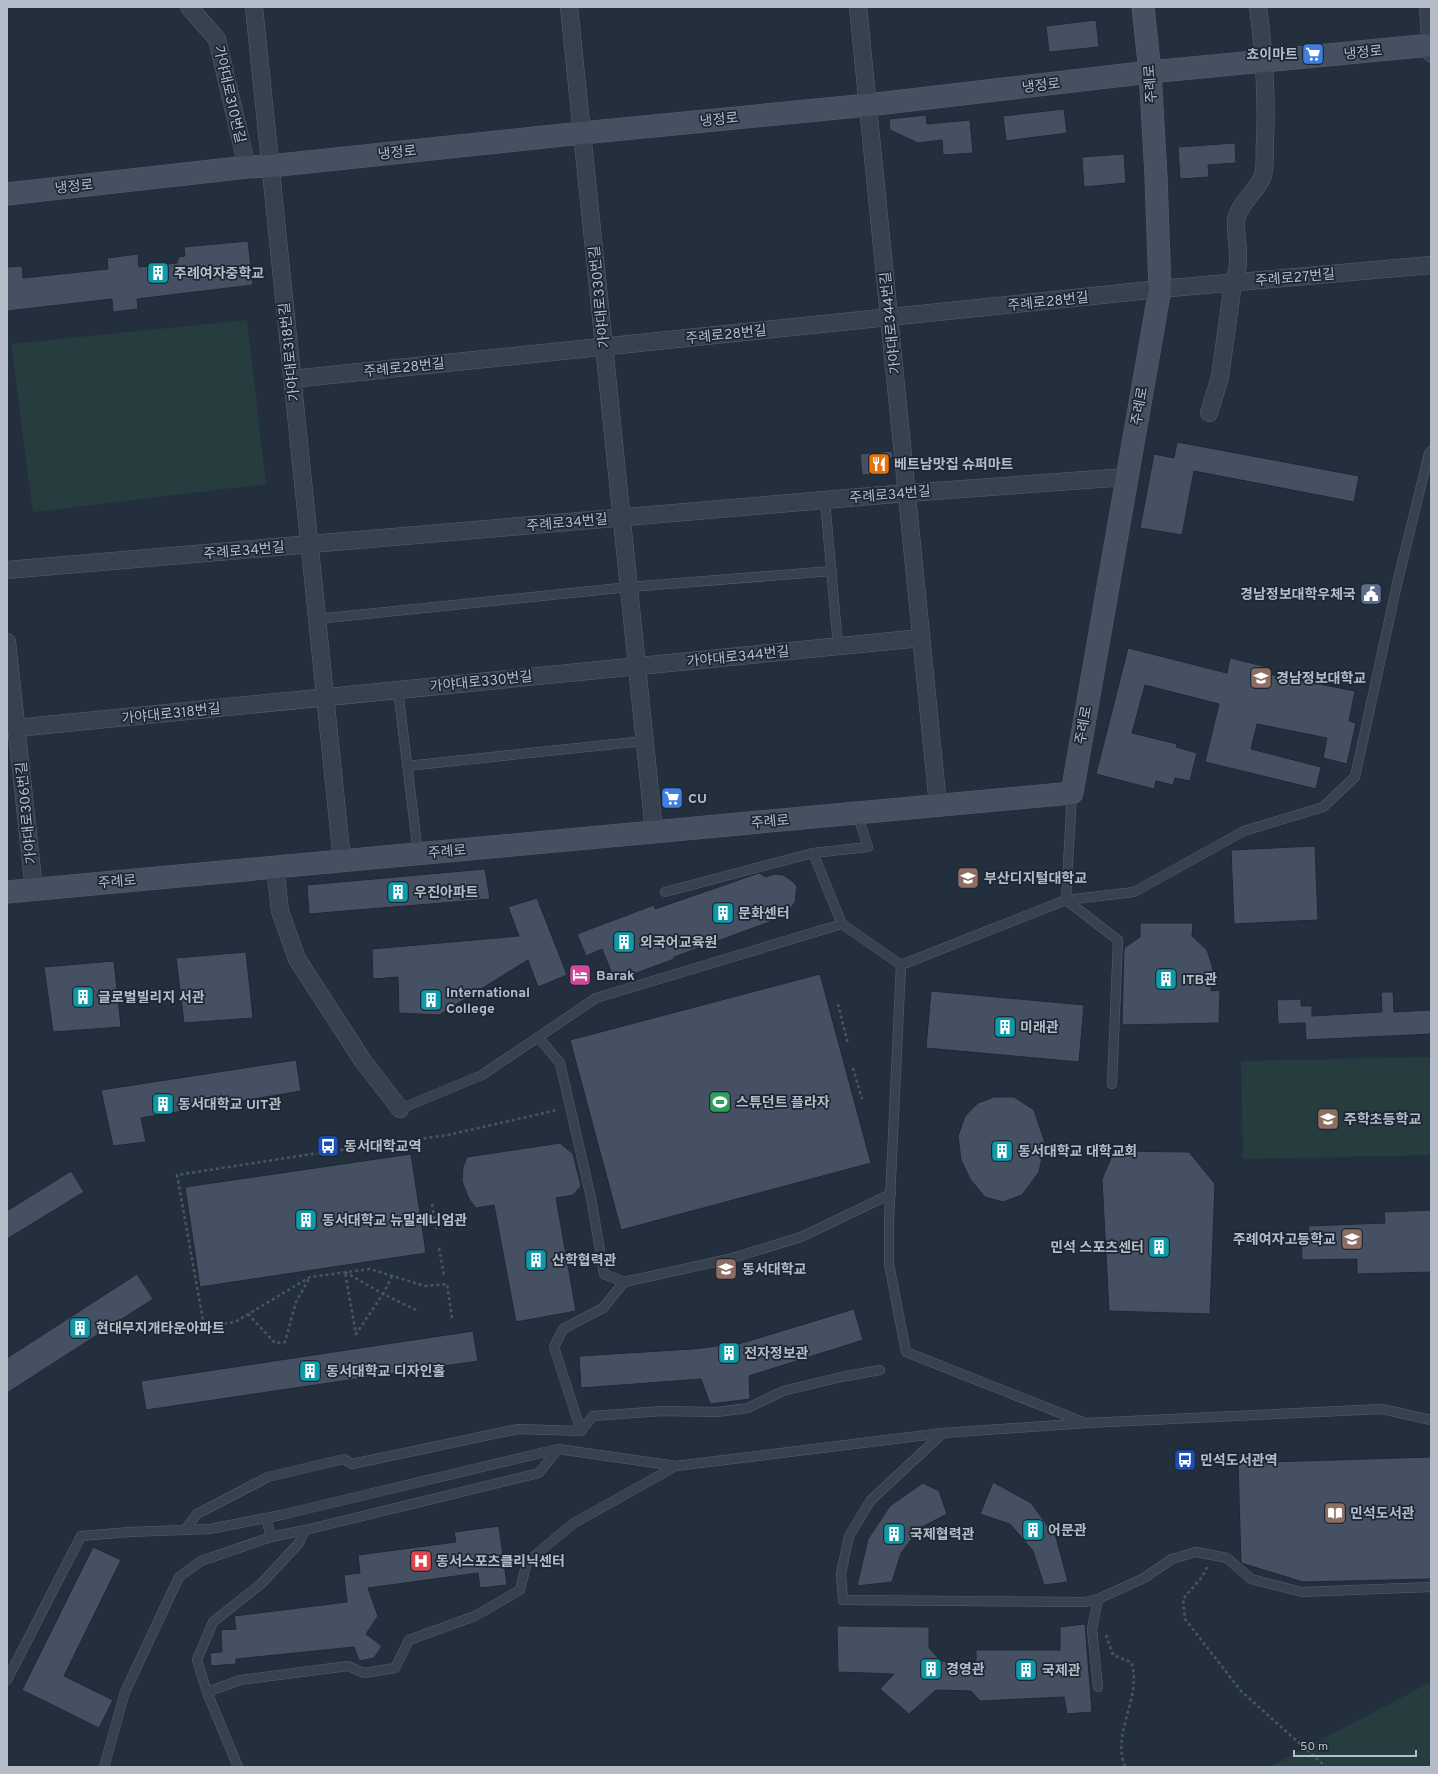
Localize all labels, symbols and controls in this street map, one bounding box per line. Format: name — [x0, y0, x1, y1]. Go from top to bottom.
supermarket icon: 쵸이마트 — [1300, 41, 1326, 67]
street label: 냉정로 — [1343, 43, 1383, 64]
street label: 가야대로310번길 — [209, 44, 248, 145]
place label: 쵸이마트 — [1246, 47, 1298, 64]
street label: 주례로 — [1142, 64, 1161, 104]
street label: 냉정로 — [1021, 76, 1062, 97]
street label: 냉정로 — [699, 110, 739, 131]
street label: 냉정로 — [377, 143, 417, 164]
street label: 냉정로 — [54, 177, 94, 198]
street label: 가야대로330번길 — [587, 245, 614, 349]
building icon: 주례여자중학교 — [145, 260, 171, 286]
place label: 주례여자중학교 — [174, 265, 264, 283]
street label: 주례로27번길 — [1254, 267, 1336, 290]
street label: 가야대로344번길 — [878, 271, 905, 375]
street label: 주례로28번길 — [1007, 290, 1090, 315]
street label: 가야대로318번길 — [277, 301, 304, 402]
street label: 주례로28번길 — [685, 323, 768, 348]
street label: 주례로28번길 — [363, 356, 446, 381]
street label: 주례로 — [1129, 386, 1152, 427]
restaurant icon: 베트남맛집 슈퍼마트 — [866, 451, 892, 477]
place label: 베트남맛집 슈퍼마트 — [894, 457, 1014, 474]
street label: 주례로34번길 — [849, 483, 931, 508]
street label: 주례로34번길 — [526, 511, 608, 536]
street label: 주례로34번길 — [203, 539, 285, 564]
public building icon: 경남정보대학우체국 — [1358, 581, 1384, 607]
place label: 경남정보대학우체국 — [1240, 586, 1356, 604]
street label: 가야대로344번길 — [686, 644, 790, 671]
school or university icon: 경남정보대학교 — [1248, 665, 1274, 691]
street label: 가야대로330번길 — [429, 669, 533, 696]
place label: 경남정보대학교 — [1276, 670, 1366, 688]
street label: 가야대로318번길 — [121, 701, 222, 728]
street label: 주례로 — [1073, 705, 1096, 746]
street label: 가야대로306번길 — [14, 761, 41, 865]
supermarket icon: CU — [659, 785, 685, 811]
place label: CU — [688, 791, 707, 808]
street label: 주례로 — [750, 812, 790, 833]
street label: 주례로 — [427, 842, 467, 863]
school or university icon: 부산디지털대학교 — [955, 865, 981, 891]
place label: 부산디지털대학교 — [984, 870, 1087, 888]
street label: 주례로 — [97, 872, 137, 893]
building icon: 우진아파트 — [385, 879, 411, 905]
place label: 우진아파트 — [414, 885, 479, 902]
building icon: 문화센터 — [710, 900, 736, 926]
place label: 문화센터 — [738, 906, 790, 923]
building icon: 외국어교육원 — [611, 929, 637, 955]
place label: 외국어교육원 — [640, 935, 717, 952]
hotel icon: Barak — [567, 962, 593, 988]
building icon: ITB관 — [1153, 966, 1179, 992]
place label: Barak — [596, 968, 635, 985]
place label: ITB관 — [1182, 972, 1217, 989]
building icon: 글로벌빌리지 서관 — [70, 984, 96, 1010]
place label: International College — [446, 985, 530, 1018]
building icon: International College — [418, 987, 444, 1013]
place label: 글로벌빌리지 서관 — [98, 990, 205, 1007]
building icon: 미래관 — [992, 1014, 1018, 1040]
place label: 미래관 — [1020, 1020, 1059, 1037]
sports icon: 스튜던트 플라자 — [707, 1089, 733, 1115]
building icon: 동서대학교 UIT관 — [150, 1091, 176, 1117]
place label: 스튜던트 플라자 — [736, 1095, 830, 1112]
place label: 동서대학교 UIT관 — [178, 1096, 281, 1114]
school or university icon: 주학초등학교 — [1315, 1106, 1341, 1132]
place label: 주학초등학교 — [1344, 1111, 1421, 1129]
bus stop icon: 동서대학교역 — [315, 1133, 341, 1159]
place label: 동서대학교역 — [344, 1138, 421, 1156]
building icon: 동서대학교 대학교회 — [989, 1138, 1015, 1164]
place label: 동서대학교 대학교회 — [1018, 1143, 1137, 1161]
building icon: 동서대학교 뉴밀레니엄관 — [293, 1207, 319, 1233]
place label: 동서대학교 뉴밀레니엄관 — [322, 1212, 467, 1230]
school or university icon: 주례여자고등학교 — [1339, 1226, 1365, 1252]
place label: 주례여자고등학교 — [1233, 1231, 1336, 1249]
building icon: 민석 스포츠센터 — [1146, 1234, 1172, 1260]
place label: 민석 스포츠센터 — [1050, 1240, 1144, 1257]
building icon: 산학협력관 — [523, 1247, 549, 1273]
place label: 산학협력관 — [552, 1252, 617, 1270]
school or university icon: 동서대학교 — [713, 1256, 739, 1282]
place label: 동서대학교 — [742, 1261, 807, 1279]
building icon: 현대무지개타운아파트 — [67, 1315, 93, 1341]
place label: 현대무지개타운아파트 — [96, 1320, 225, 1338]
building icon: 전자정보관 — [716, 1340, 742, 1366]
place label: 전자정보관 — [744, 1346, 809, 1363]
building icon: 동서대학교 디자인홀 — [297, 1358, 323, 1384]
place label: 동서대학교 디자인홀 — [326, 1363, 446, 1381]
bus stop icon: 민석도서관역 — [1172, 1447, 1198, 1473]
place label: 민석도서관역 — [1200, 1453, 1277, 1470]
library icon: 민석도서관 — [1322, 1500, 1348, 1526]
place label: 민석도서관 — [1350, 1506, 1415, 1523]
building icon: 어문관 — [1020, 1517, 1046, 1543]
building icon: 국제협력관 — [881, 1521, 907, 1547]
place label: 어문관 — [1048, 1523, 1087, 1540]
place label: 국제협력관 — [910, 1527, 975, 1544]
hospital icon: 동서스포츠클리닉센터 — [408, 1548, 434, 1574]
place label: 동서스포츠클리닉센터 — [436, 1554, 565, 1571]
building icon: 경영관 — [918, 1656, 944, 1682]
building icon: 국제관 — [1013, 1657, 1039, 1683]
place label: 경영관 — [946, 1662, 985, 1679]
place label: 국제관 — [1042, 1663, 1081, 1680]
scale bar — [1294, 1732, 1416, 1758]
text: 50 m — [1300, 1739, 1328, 1755]

